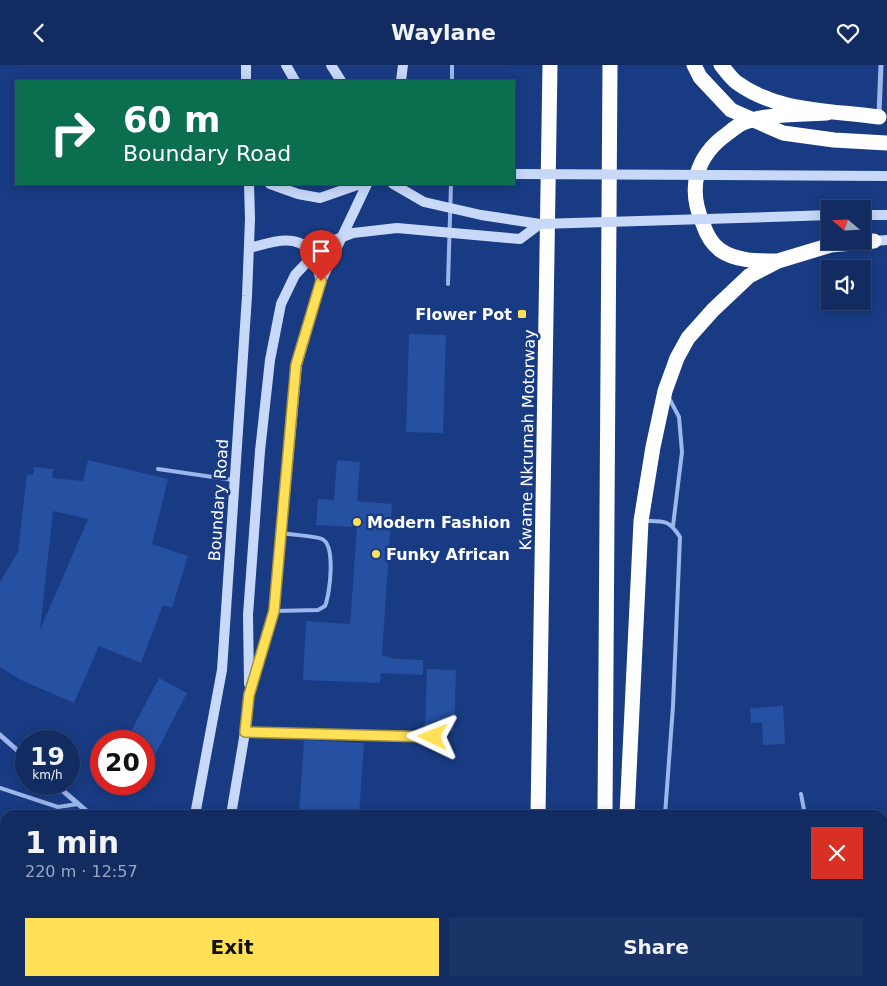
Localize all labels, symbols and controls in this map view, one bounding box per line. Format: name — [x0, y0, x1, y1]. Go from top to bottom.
icon: back — [25, 19, 53, 47]
icon: heart — [834, 19, 862, 47]
text: Waylane — [391, 20, 496, 45]
icon: right — [40, 100, 105, 165]
text: 60 m — [123, 100, 220, 140]
text: Boundary Road — [123, 141, 291, 166]
north arrow — [821, 200, 871, 250]
map controls — [821, 200, 871, 310]
pin — [300, 230, 342, 281]
icon: arrive — [307, 237, 335, 265]
button: sound — [821, 260, 871, 310]
place label: Flower Pot — [415, 305, 512, 324]
marker: Flower Pot — [516, 308, 528, 320]
street label: Kwame Nkrumah Motorway — [516, 329, 539, 551]
street label: Boundary Road — [205, 438, 232, 562]
place label: Modern Fashion — [367, 513, 511, 532]
marker: Modern Fashion — [351, 516, 363, 528]
place label: Funky African — [386, 545, 510, 564]
marker: Funky African — [370, 548, 382, 560]
position arrow — [406, 710, 458, 762]
speed limit sign: 20 — [90, 730, 155, 795]
text: 19 — [30, 742, 65, 771]
text: km/h — [32, 768, 63, 782]
text: 1 min — [25, 825, 119, 860]
button: close — [811, 827, 863, 879]
text: 220 m · 12:57 — [25, 862, 138, 881]
button: Exit — [25, 918, 439, 976]
button: Share — [449, 918, 863, 976]

